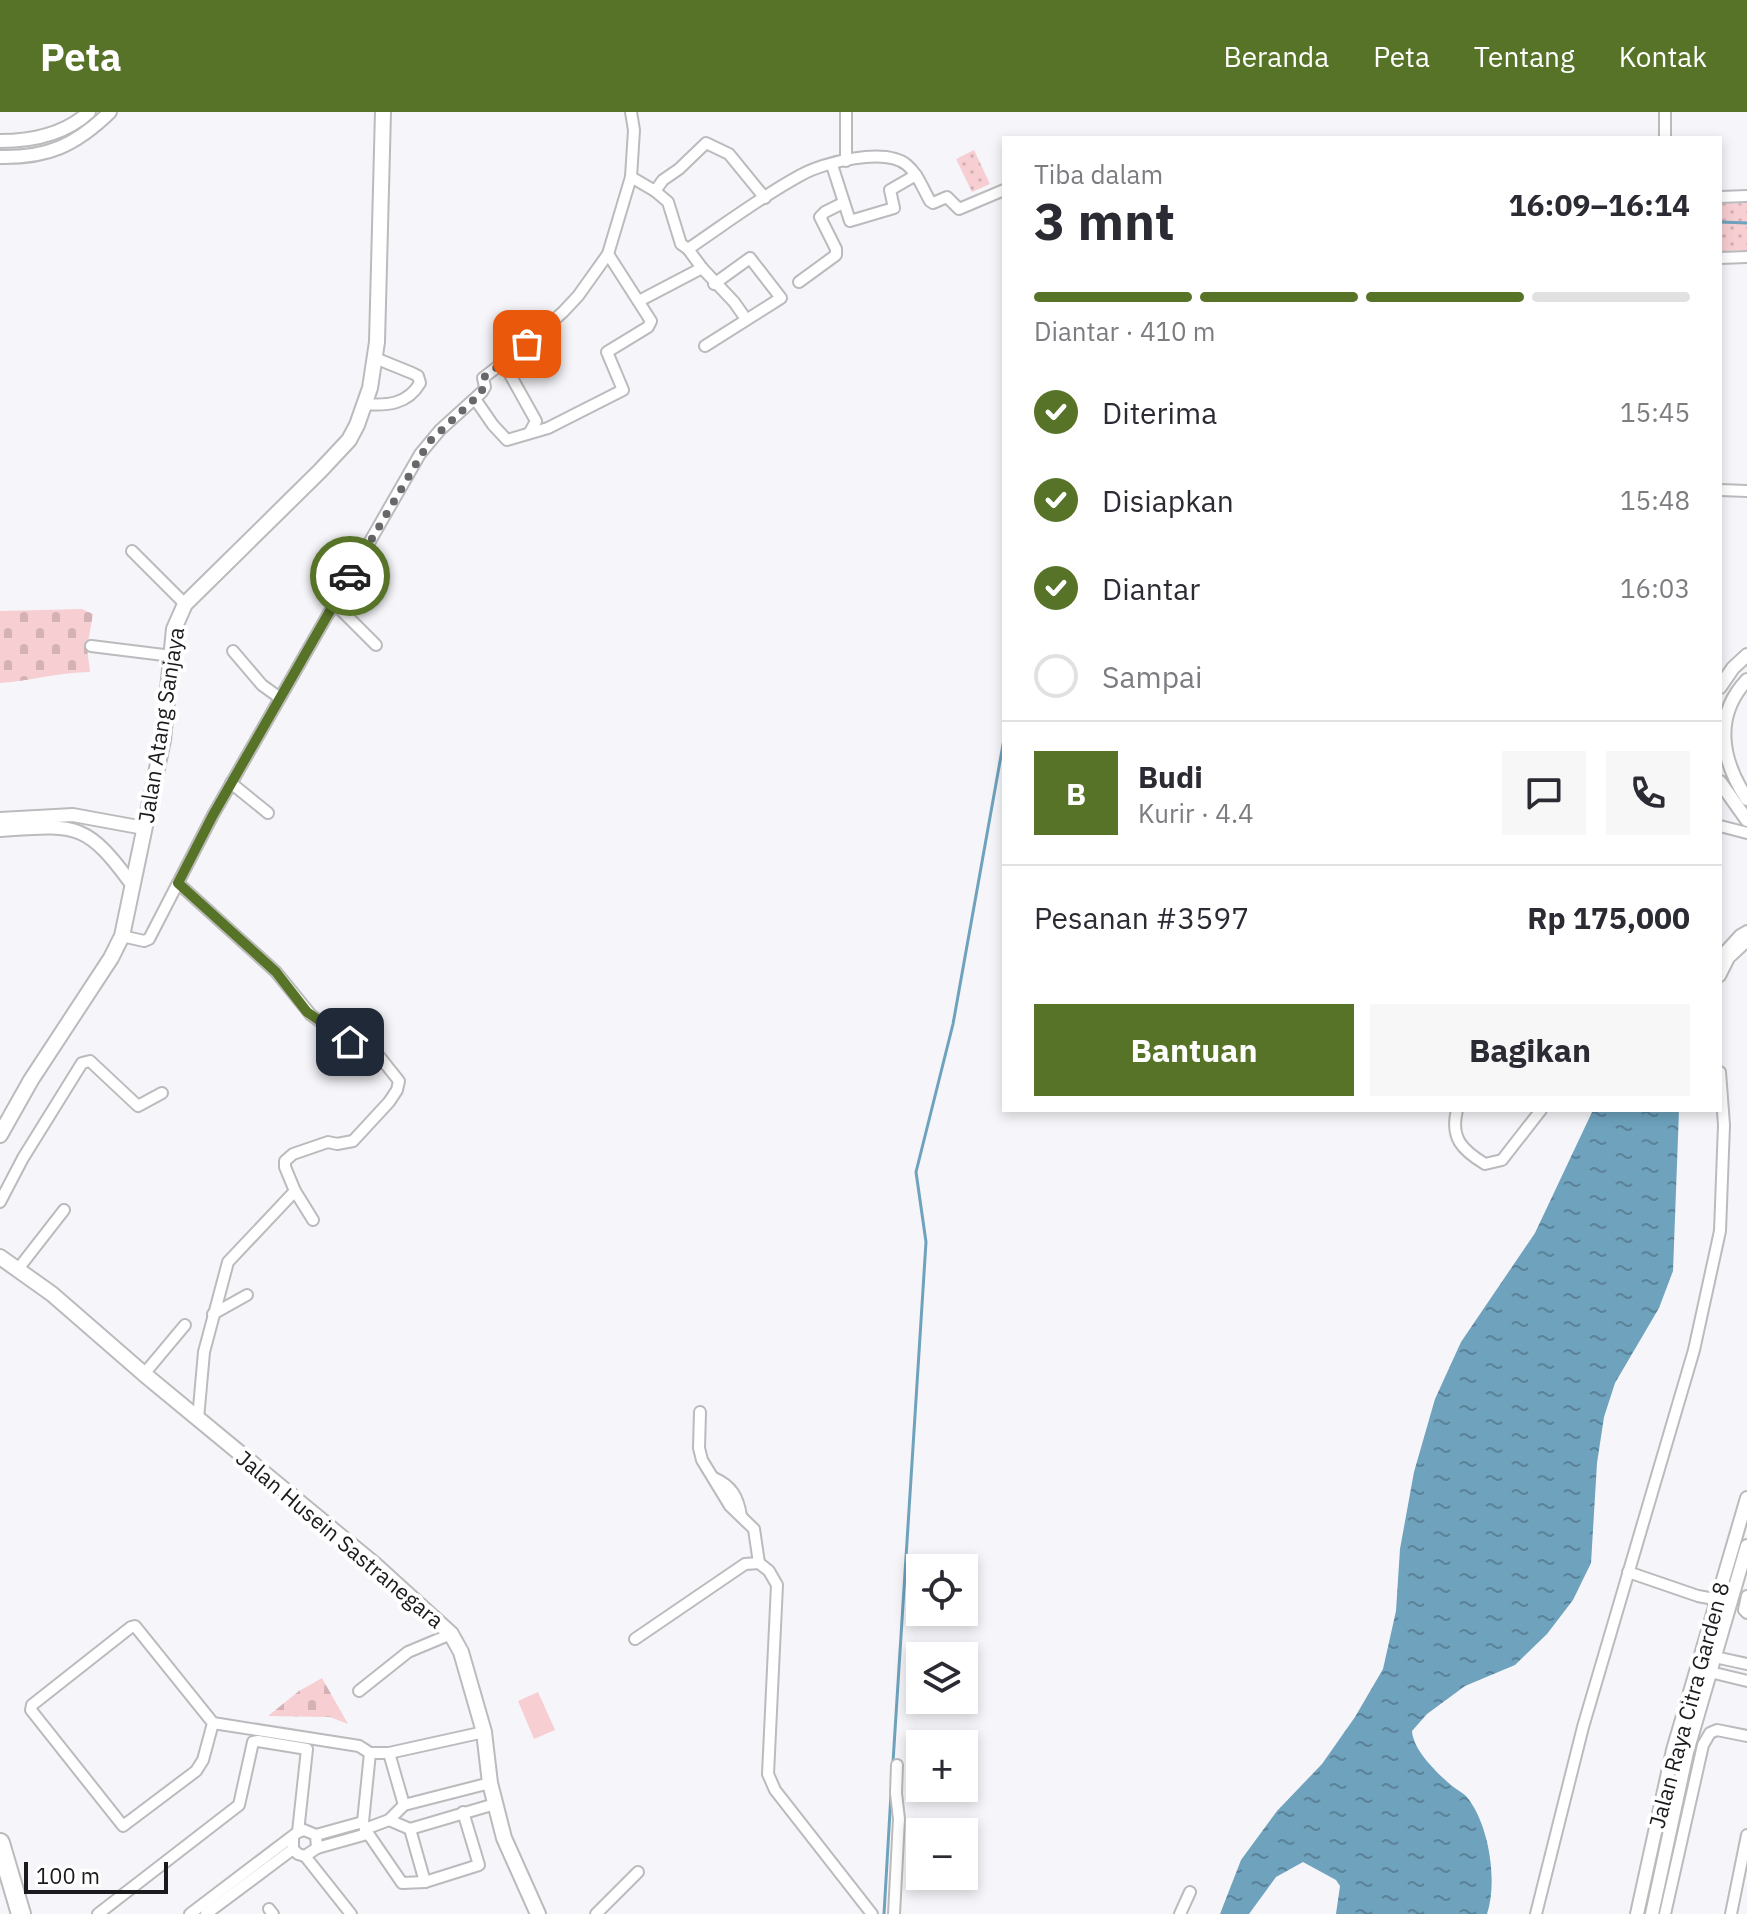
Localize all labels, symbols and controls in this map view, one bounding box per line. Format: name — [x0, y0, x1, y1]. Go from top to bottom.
text: Peta — [40, 32, 122, 81]
text: Beranda — [1223, 38, 1329, 75]
text: Peta — [1373, 38, 1430, 75]
text: Tentang — [1474, 38, 1575, 75]
text: Kontak — [1619, 38, 1707, 75]
text: Tiba dalam — [1034, 157, 1163, 191]
text: 16:09–16:14 — [1509, 185, 1690, 224]
text: 3 mnt — [1034, 187, 1175, 254]
pin — [493, 310, 561, 378]
text: Diantar · 410 m — [1034, 314, 1216, 348]
icon: bag — [505, 322, 549, 366]
icon: check — [1034, 390, 1078, 434]
text: Diterima — [1102, 393, 1217, 432]
text: 15:45 — [1620, 395, 1690, 429]
icon: check — [1034, 478, 1078, 522]
text: Disiapkan — [1102, 481, 1234, 520]
text: 15:48 — [1620, 483, 1690, 517]
courier — [310, 536, 390, 616]
icon: car — [328, 554, 372, 598]
icon: check — [1034, 566, 1078, 610]
text: Diantar — [1102, 569, 1200, 608]
text: 16:03 — [1620, 571, 1690, 605]
street label: Jalan Atang Sanjaya — [131, 625, 190, 825]
text: Sampai — [1102, 657, 1203, 696]
button: chat — [1502, 751, 1586, 835]
button: phone — [1606, 751, 1690, 835]
text: Budi — [1138, 757, 1203, 796]
text: B — [1066, 774, 1086, 813]
text: Kurir · 4.4 — [1138, 796, 1254, 830]
text: Pesanan #3597 — [1034, 898, 1249, 937]
text: Rp 175,000 — [1527, 898, 1690, 937]
button: Bantuan — [1034, 1004, 1354, 1096]
button: Bagikan — [1370, 1004, 1690, 1096]
pin — [316, 1008, 384, 1076]
icon: home — [328, 1020, 372, 1064]
street label: Jalan Husein Sastranegara — [230, 1443, 450, 1634]
map controls — [906, 1554, 978, 1890]
button: locate — [906, 1554, 978, 1626]
street label: Jalan Raya Citra Garden 8 — [1642, 1578, 1735, 1831]
button: layers — [906, 1642, 978, 1714]
button: + — [906, 1730, 978, 1802]
button: − — [906, 1818, 978, 1890]
scale bar — [24, 1858, 168, 1894]
text: 100 m — [36, 1861, 100, 1890]

